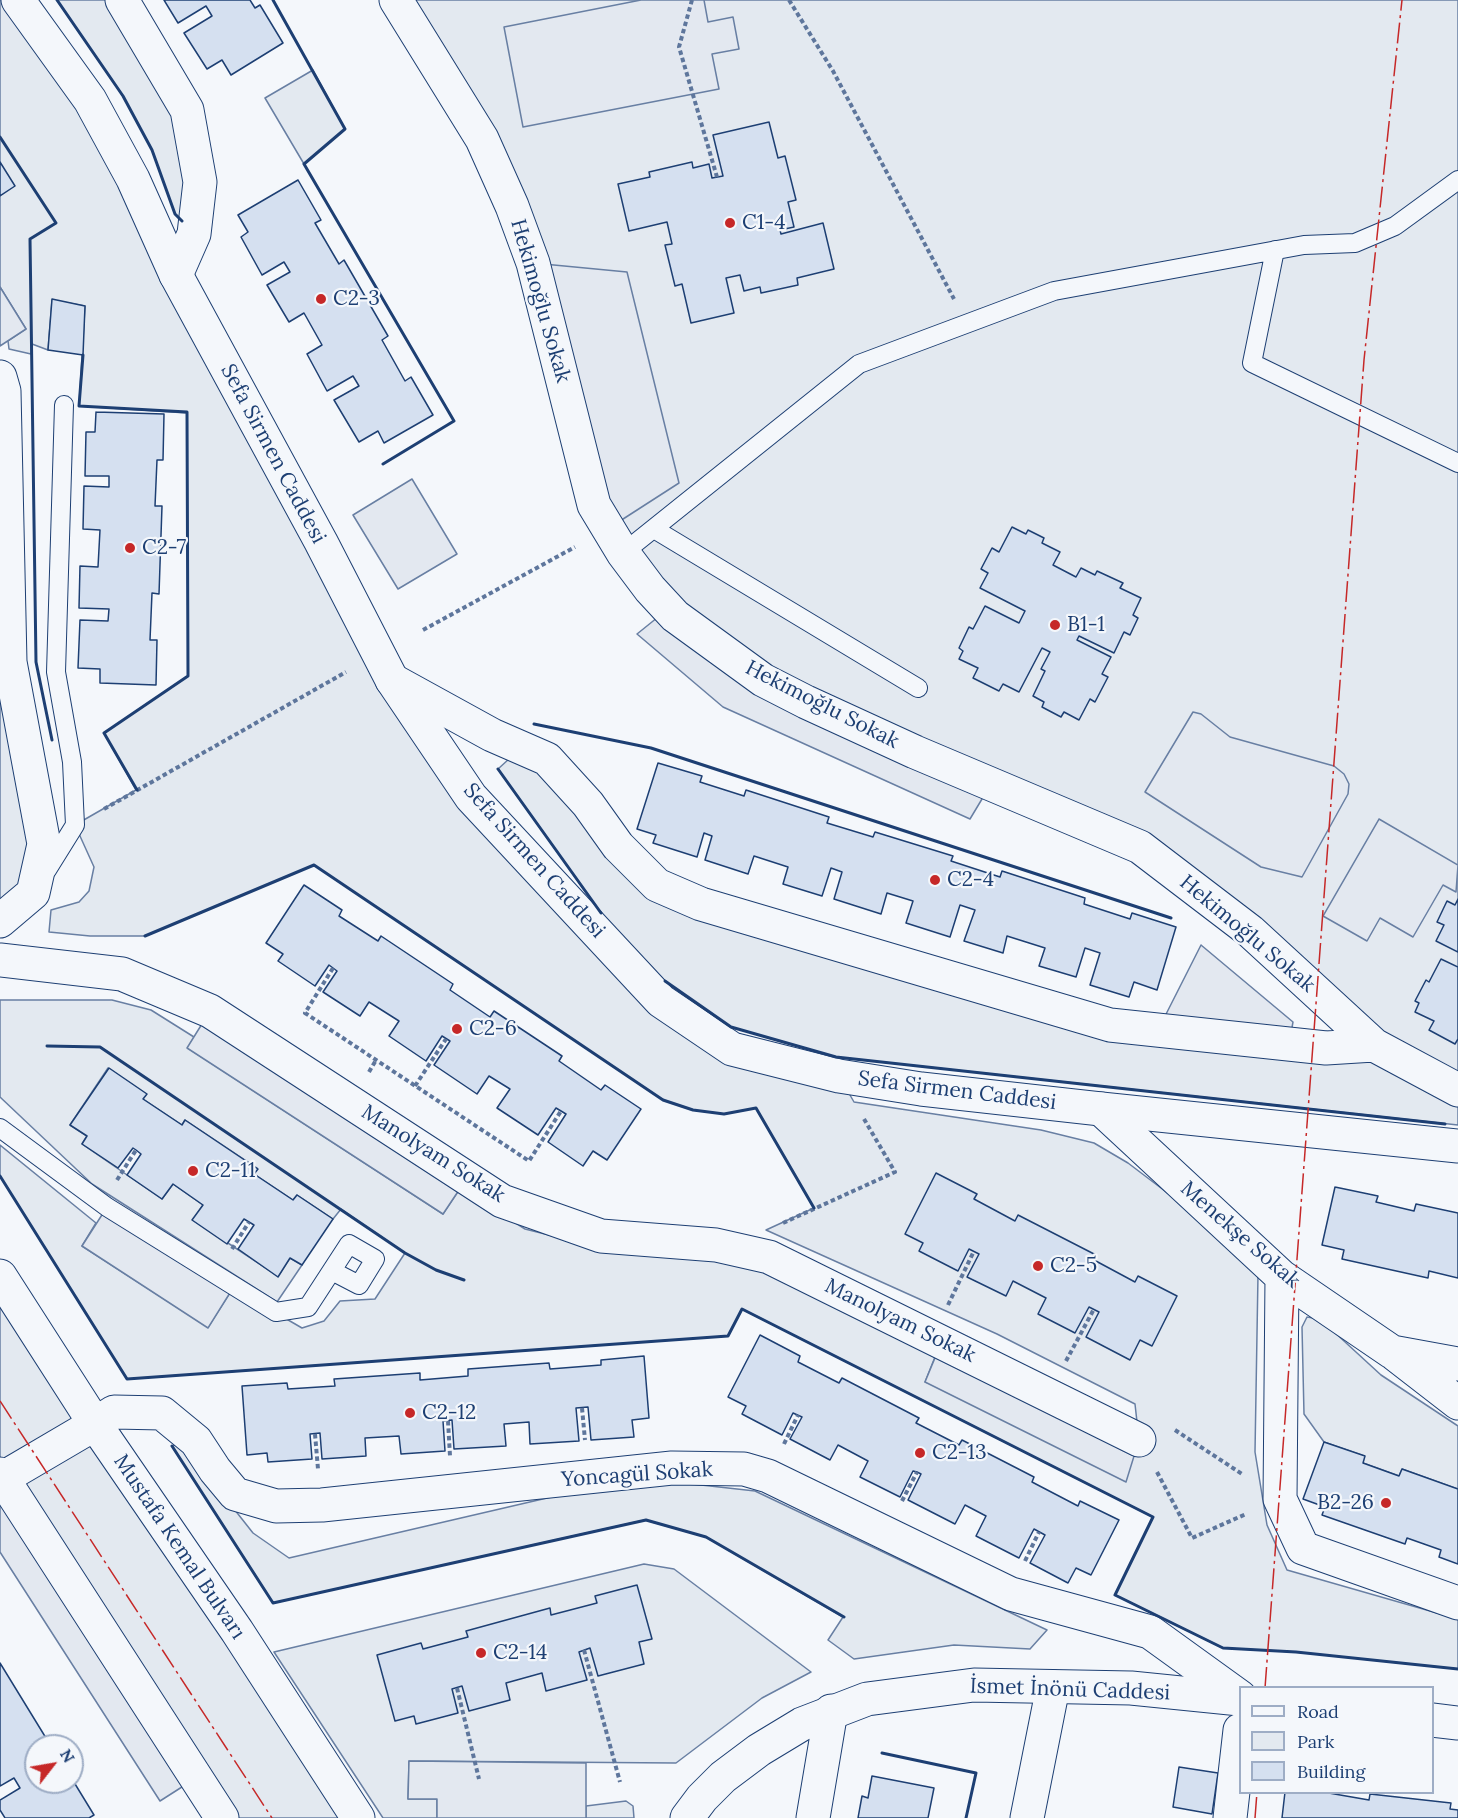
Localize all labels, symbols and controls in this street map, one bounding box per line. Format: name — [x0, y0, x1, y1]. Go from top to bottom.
place label: C1-4 — [742, 210, 786, 236]
street label: Hekimoğlu Sokak — [505, 216, 575, 386]
marker: C1-4 — [723, 216, 737, 230]
place label: C2-3 — [333, 286, 380, 312]
marker: C2-3 — [314, 292, 328, 306]
street label: Sefa Sirmen Caddesi — [215, 360, 331, 548]
place label: C2-7 — [142, 535, 186, 561]
marker: C2-7 — [123, 541, 137, 555]
place label: B1-1 — [1067, 612, 1105, 638]
marker: B1-1 — [1048, 618, 1062, 632]
street label: Hekimoğlu Sokak — [741, 655, 903, 755]
street label: Sefa Sirmen Caddesi — [458, 778, 610, 944]
place label: C2-4 — [947, 867, 994, 893]
street label: Hekimoğlu Sokak — [1174, 870, 1320, 998]
marker: C2-4 — [928, 873, 942, 887]
place label: C2-6 — [469, 1016, 517, 1042]
marker: C2-6 — [450, 1022, 464, 1036]
street label: Sefa Sirmen Caddesi — [856, 1066, 1058, 1116]
street label: Manolyam Sokak — [357, 1100, 509, 1208]
place label: C2-11 — [205, 1158, 256, 1184]
marker: C2-11 — [186, 1164, 200, 1178]
street label: Menekşe Sokak — [1175, 1176, 1305, 1294]
place label: C2-5 — [1050, 1253, 1097, 1279]
marker: C2-5 — [1031, 1259, 1045, 1273]
street label: Manolyam Sokak — [821, 1274, 979, 1368]
place label: C2-12 — [422, 1400, 476, 1426]
marker: C2-12 — [403, 1406, 417, 1420]
place label: C2-13 — [932, 1440, 987, 1466]
marker: C2-13 — [913, 1446, 927, 1460]
street label: Mustafa Kemal Bulvarı — [108, 1450, 250, 1644]
street label: Yoncagül Sokak — [560, 1457, 714, 1493]
place label: B2-26 — [1317, 1490, 1374, 1516]
marker: B2-26 — [1379, 1496, 1393, 1510]
place label: C2-14 — [493, 1640, 547, 1666]
marker: C2-14 — [474, 1646, 488, 1660]
street label: İsmet İnönü Caddesi — [969, 1674, 1171, 1706]
legend — [1239, 1686, 1434, 1794]
text: Road — [1297, 1700, 1339, 1723]
text: Park — [1297, 1730, 1334, 1753]
north arrow — [24, 1734, 84, 1794]
text: N — [56, 1745, 79, 1766]
text: Building — [1297, 1760, 1365, 1783]

